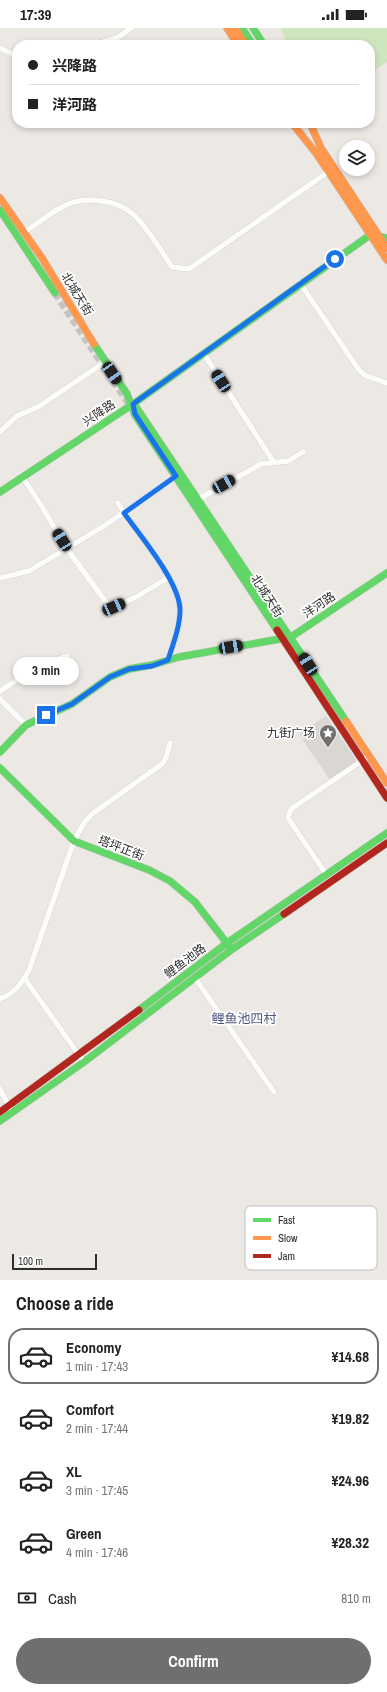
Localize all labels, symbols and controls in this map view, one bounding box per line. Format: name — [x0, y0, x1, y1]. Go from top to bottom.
text: 17:39 — [20, 4, 51, 25]
text: 兴降路 — [52, 55, 97, 76]
text: 洋河路 — [52, 94, 97, 115]
map controls — [339, 140, 375, 176]
button: layers — [339, 140, 375, 176]
route start — [326, 250, 344, 268]
street label: 北城天街 — [57, 269, 97, 319]
car — [100, 360, 124, 386]
car — [209, 368, 233, 394]
street label: 兴降路 — [80, 396, 118, 430]
car — [211, 473, 237, 495]
car — [51, 527, 73, 553]
street label: 北城天街 — [247, 572, 287, 620]
street label: 洋河路 — [300, 588, 338, 622]
car — [101, 597, 127, 617]
car — [218, 639, 244, 655]
car — [296, 651, 320, 677]
callout: 3 min — [13, 657, 79, 685]
text: 3 min — [32, 662, 60, 679]
route end — [37, 706, 55, 724]
place icon: 九街广场 — [318, 723, 338, 748]
place label: 九街广场 — [267, 725, 315, 741]
street label: 塔坪正街 — [96, 832, 146, 864]
street label: 鲤鱼池路 — [161, 940, 209, 982]
district label: 鲤鱼池四村 — [211, 1010, 277, 1027]
legend — [245, 1206, 377, 1270]
text: Fast — [278, 1213, 296, 1227]
text: Slow — [278, 1231, 298, 1245]
text: Jam — [278, 1249, 295, 1263]
scale bar — [12, 1252, 97, 1271]
text: 100 m — [18, 1254, 43, 1268]
text: Choose a ride — [16, 1291, 114, 1316]
text: Economy — [66, 1337, 121, 1358]
icon: car — [18, 1338, 54, 1374]
text: ¥14.68 — [331, 1346, 369, 1367]
text: 1 min · 17:43 — [66, 1358, 128, 1375]
text: Comfort — [66, 1399, 114, 1420]
icon: car — [18, 1400, 54, 1436]
text: ¥19.82 — [331, 1408, 369, 1429]
text: 2 min · 17:44 — [66, 1420, 128, 1437]
text: XL — [66, 1461, 82, 1482]
icon: car — [18, 1462, 54, 1498]
text: ¥24.96 — [331, 1470, 369, 1491]
text: 3 min · 17:45 — [66, 1482, 128, 1499]
text: Green — [66, 1523, 102, 1544]
icon: car — [18, 1524, 54, 1560]
text: ¥28.32 — [331, 1532, 369, 1553]
text: 4 min · 17:46 — [66, 1544, 128, 1561]
icon: cash — [16, 1587, 38, 1609]
text: Cash — [48, 1588, 77, 1609]
text: 810 m — [341, 1590, 371, 1607]
button: Confirm — [16, 1638, 371, 1684]

